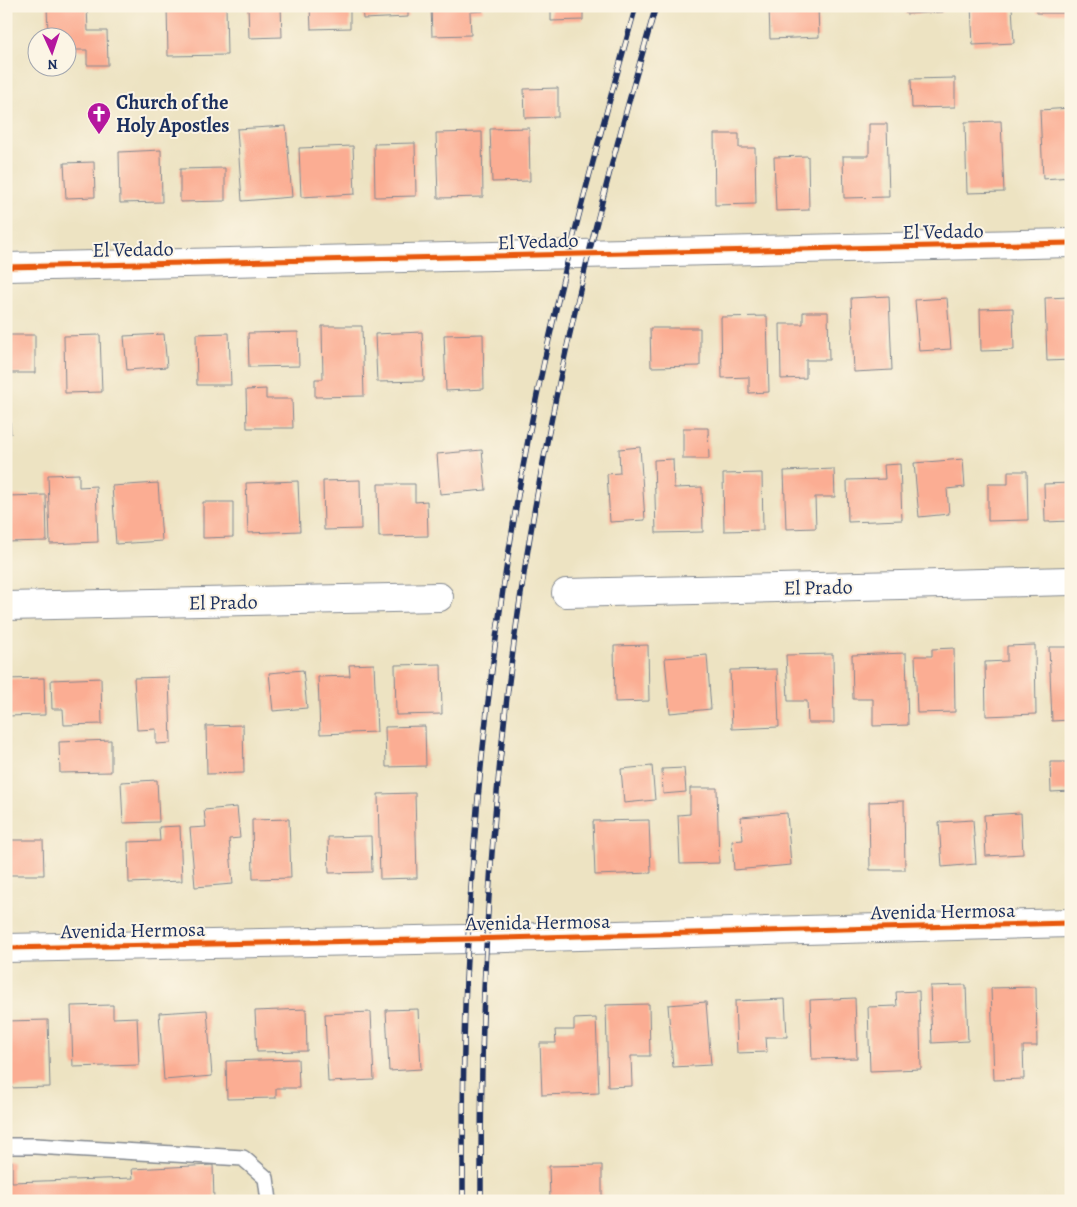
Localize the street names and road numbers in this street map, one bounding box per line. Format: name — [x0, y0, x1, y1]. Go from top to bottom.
street label: El Vedado — [902, 217, 984, 246]
street label: El Vedado — [497, 227, 579, 256]
street label: El Vedado — [92, 235, 174, 264]
street label: El Prado — [783, 573, 853, 602]
street label: El Prado — [188, 588, 258, 617]
street label: Avenida Hermosa — [869, 897, 1016, 926]
street label: Avenida Hermosa — [464, 908, 611, 937]
street label: Avenida Hermosa — [59, 916, 206, 945]

